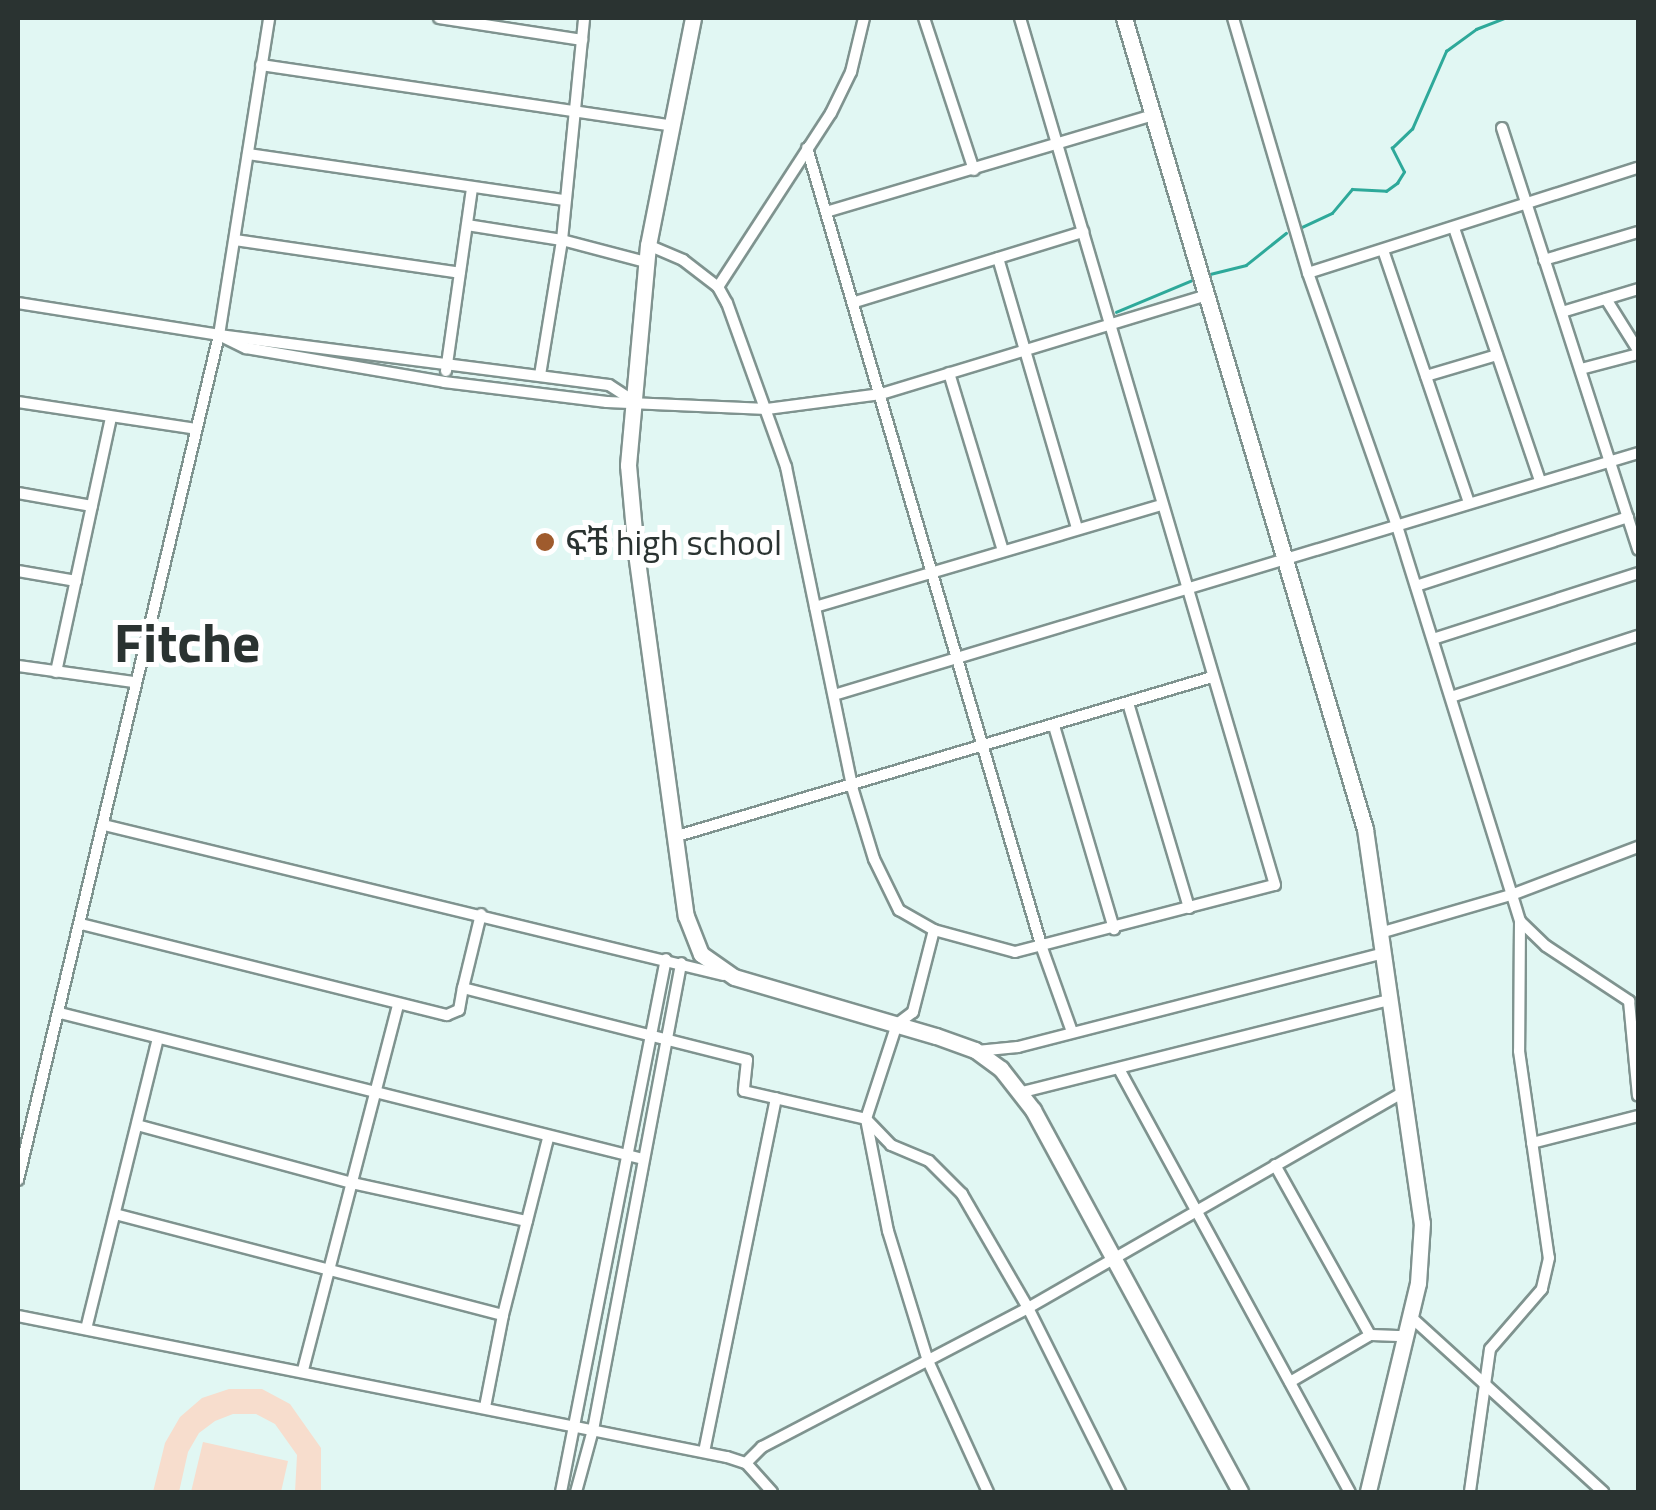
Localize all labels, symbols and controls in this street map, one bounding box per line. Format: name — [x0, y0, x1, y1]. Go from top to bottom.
place label: ፍቼ high school — [565, 521, 782, 563]
marker: ፍቼ high school — [534, 531, 556, 553]
district label: Fitche — [114, 609, 260, 675]

